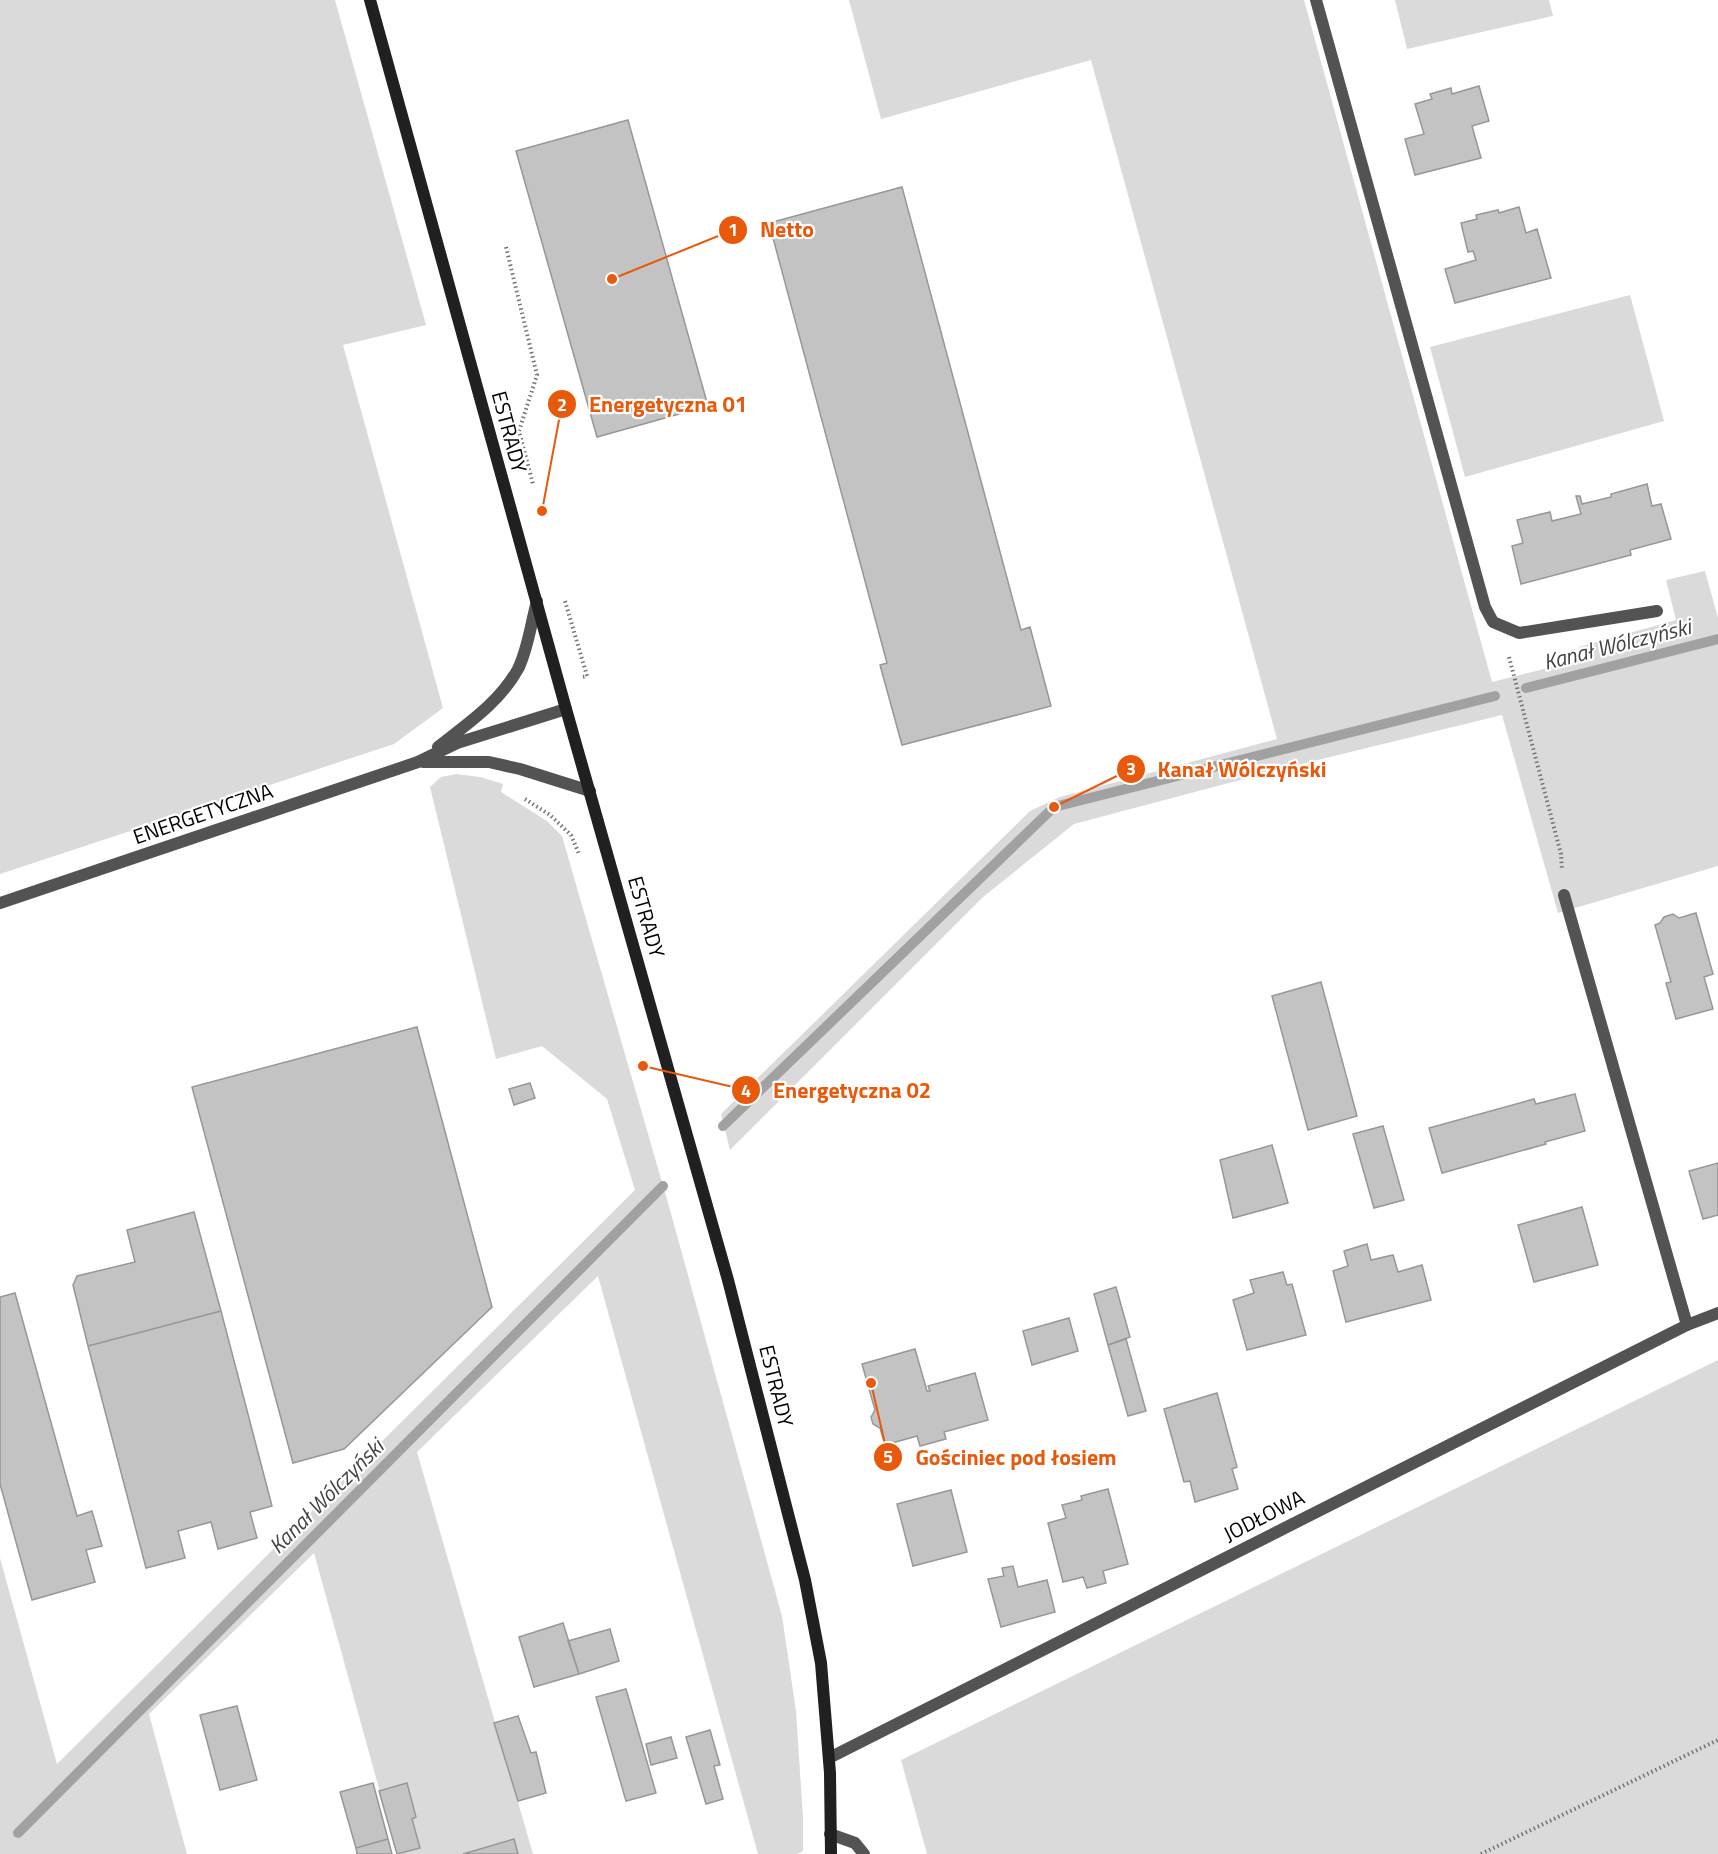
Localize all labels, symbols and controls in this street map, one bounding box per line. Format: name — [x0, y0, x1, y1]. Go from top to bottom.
callout: Netto — [718, 210, 826, 250]
text: Netto — [760, 212, 814, 246]
text: 1 — [728, 216, 738, 243]
callout: Energetyczna 01 — [547, 384, 759, 424]
street label: ESTRADY — [484, 387, 536, 477]
text: Energetyczna 01 — [589, 387, 747, 421]
text: 2 — [557, 391, 567, 418]
water label: Kanał Wólczyński — [1540, 609, 1697, 679]
callout: Kanał Wólczyński — [1116, 749, 1339, 789]
text: Kanał Wólczyński — [1158, 752, 1326, 786]
text: 3 — [1126, 755, 1136, 782]
street label: ENERGETYCZNA — [128, 774, 277, 852]
street label: ESTRADY — [620, 872, 674, 962]
callout: Energetyczna 02 — [731, 1070, 943, 1110]
text: Energetyczna 02 — [773, 1073, 931, 1107]
text: 4 — [741, 1077, 751, 1104]
street label: ESTRADY — [751, 1341, 803, 1431]
water label: Kanał Wólczyński — [261, 1429, 393, 1561]
callout: Gościniec pod łosiem — [873, 1437, 1128, 1477]
text: Gościniec pod łosiem — [915, 1440, 1117, 1474]
text: 5 — [883, 1443, 893, 1470]
street label: JODŁOWA — [1217, 1481, 1310, 1549]

